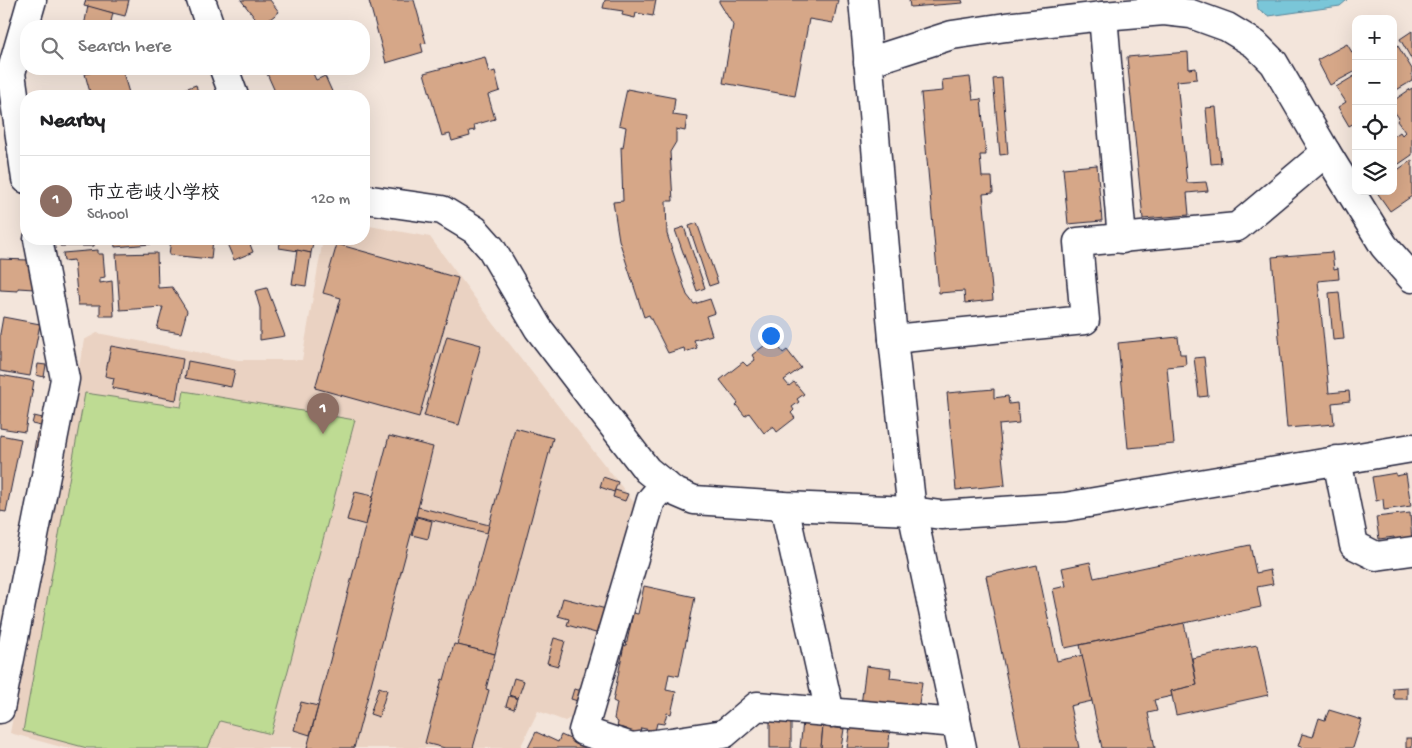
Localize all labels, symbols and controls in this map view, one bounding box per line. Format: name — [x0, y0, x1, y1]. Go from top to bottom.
map controls — [1352, 15, 1397, 195]
button: + — [1352, 15, 1397, 60]
search box — [20, 20, 370, 75]
icon: search — [38, 34, 66, 62]
text: Search here — [78, 36, 172, 59]
button: − — [1352, 60, 1397, 105]
button: locate — [1352, 105, 1397, 150]
text: Nearby — [40, 110, 105, 135]
button: layers — [1352, 150, 1397, 195]
text: 市立壱岐小学校 — [87, 183, 220, 206]
text: 1 — [53, 191, 59, 210]
text: 120 m — [311, 191, 350, 210]
text: School — [87, 206, 129, 225]
your location — [758, 323, 784, 349]
pin: 1 — [307, 393, 339, 434]

